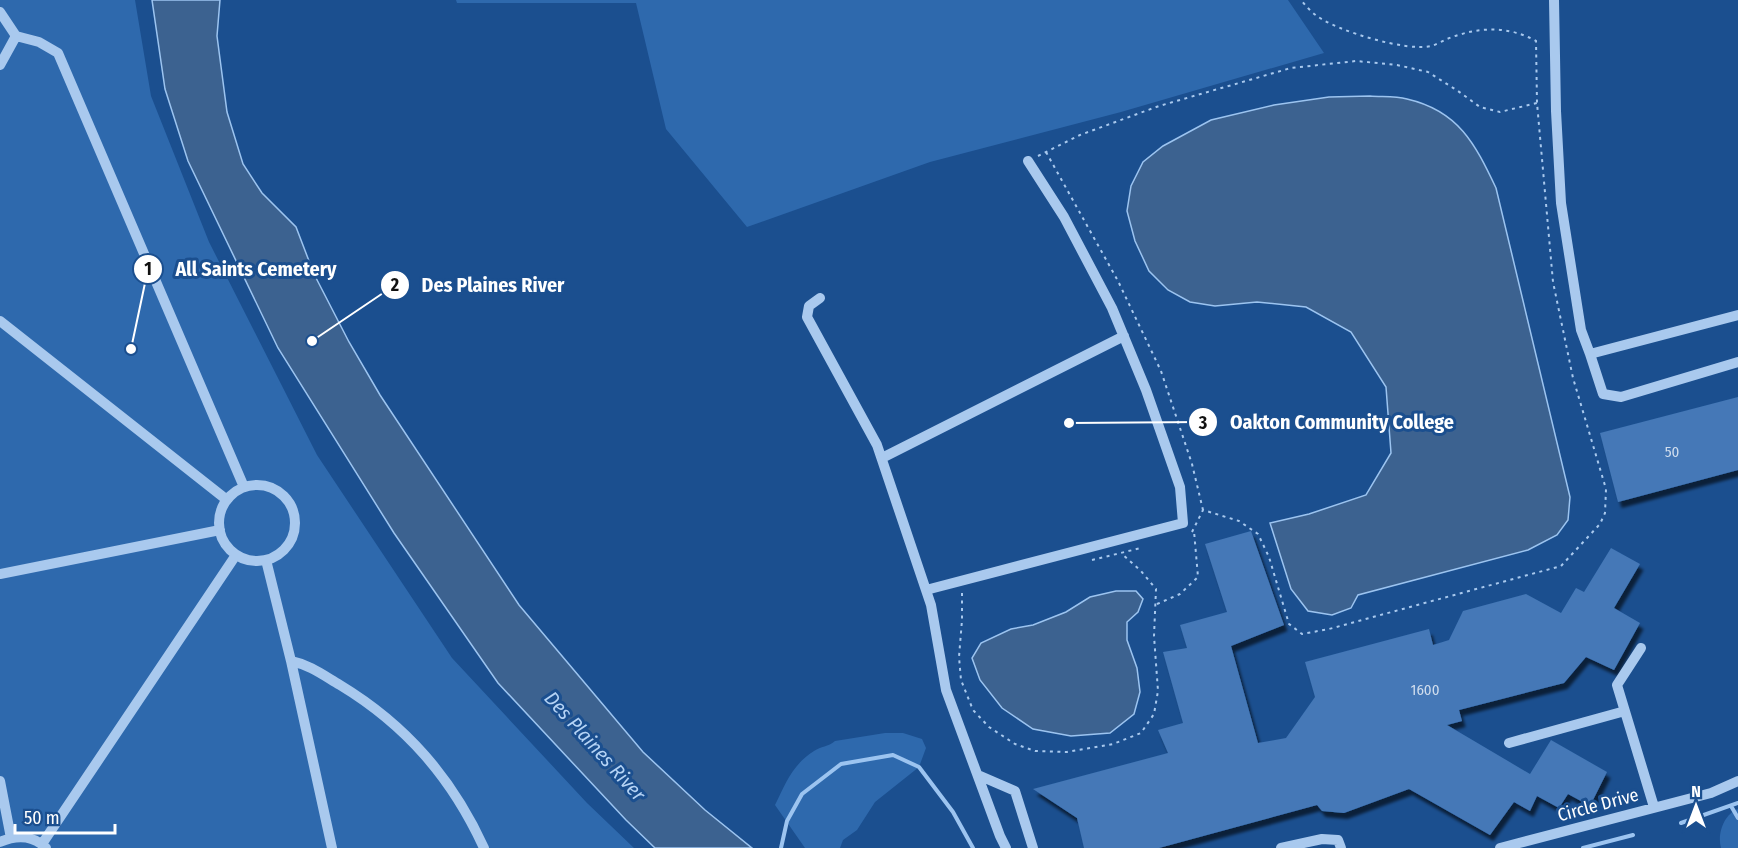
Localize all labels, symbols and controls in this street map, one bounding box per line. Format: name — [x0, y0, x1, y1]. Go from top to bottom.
callout: All Saints Cemetery — [133, 250, 349, 288]
text: All Saints Cemetery — [174, 257, 337, 281]
text: 1 — [144, 258, 152, 280]
callout: Des Plaines River — [380, 266, 576, 304]
text: Des Plaines River — [422, 273, 565, 297]
text: 2 — [390, 274, 399, 296]
callout: Oakton Community College — [1188, 403, 1465, 441]
text: Oakton Community College — [1230, 410, 1454, 434]
text: 3 — [1198, 412, 1208, 434]
house number: 50 — [1665, 443, 1679, 461]
house number: 1600 — [1411, 681, 1439, 699]
water label: Des Plaines River — [540, 686, 651, 806]
north arrow — [1666, 776, 1726, 836]
text: N — [1691, 782, 1701, 801]
street label: Circle Drive — [1555, 784, 1641, 826]
scale bar — [15, 797, 116, 835]
text: 50 m — [24, 807, 60, 829]

